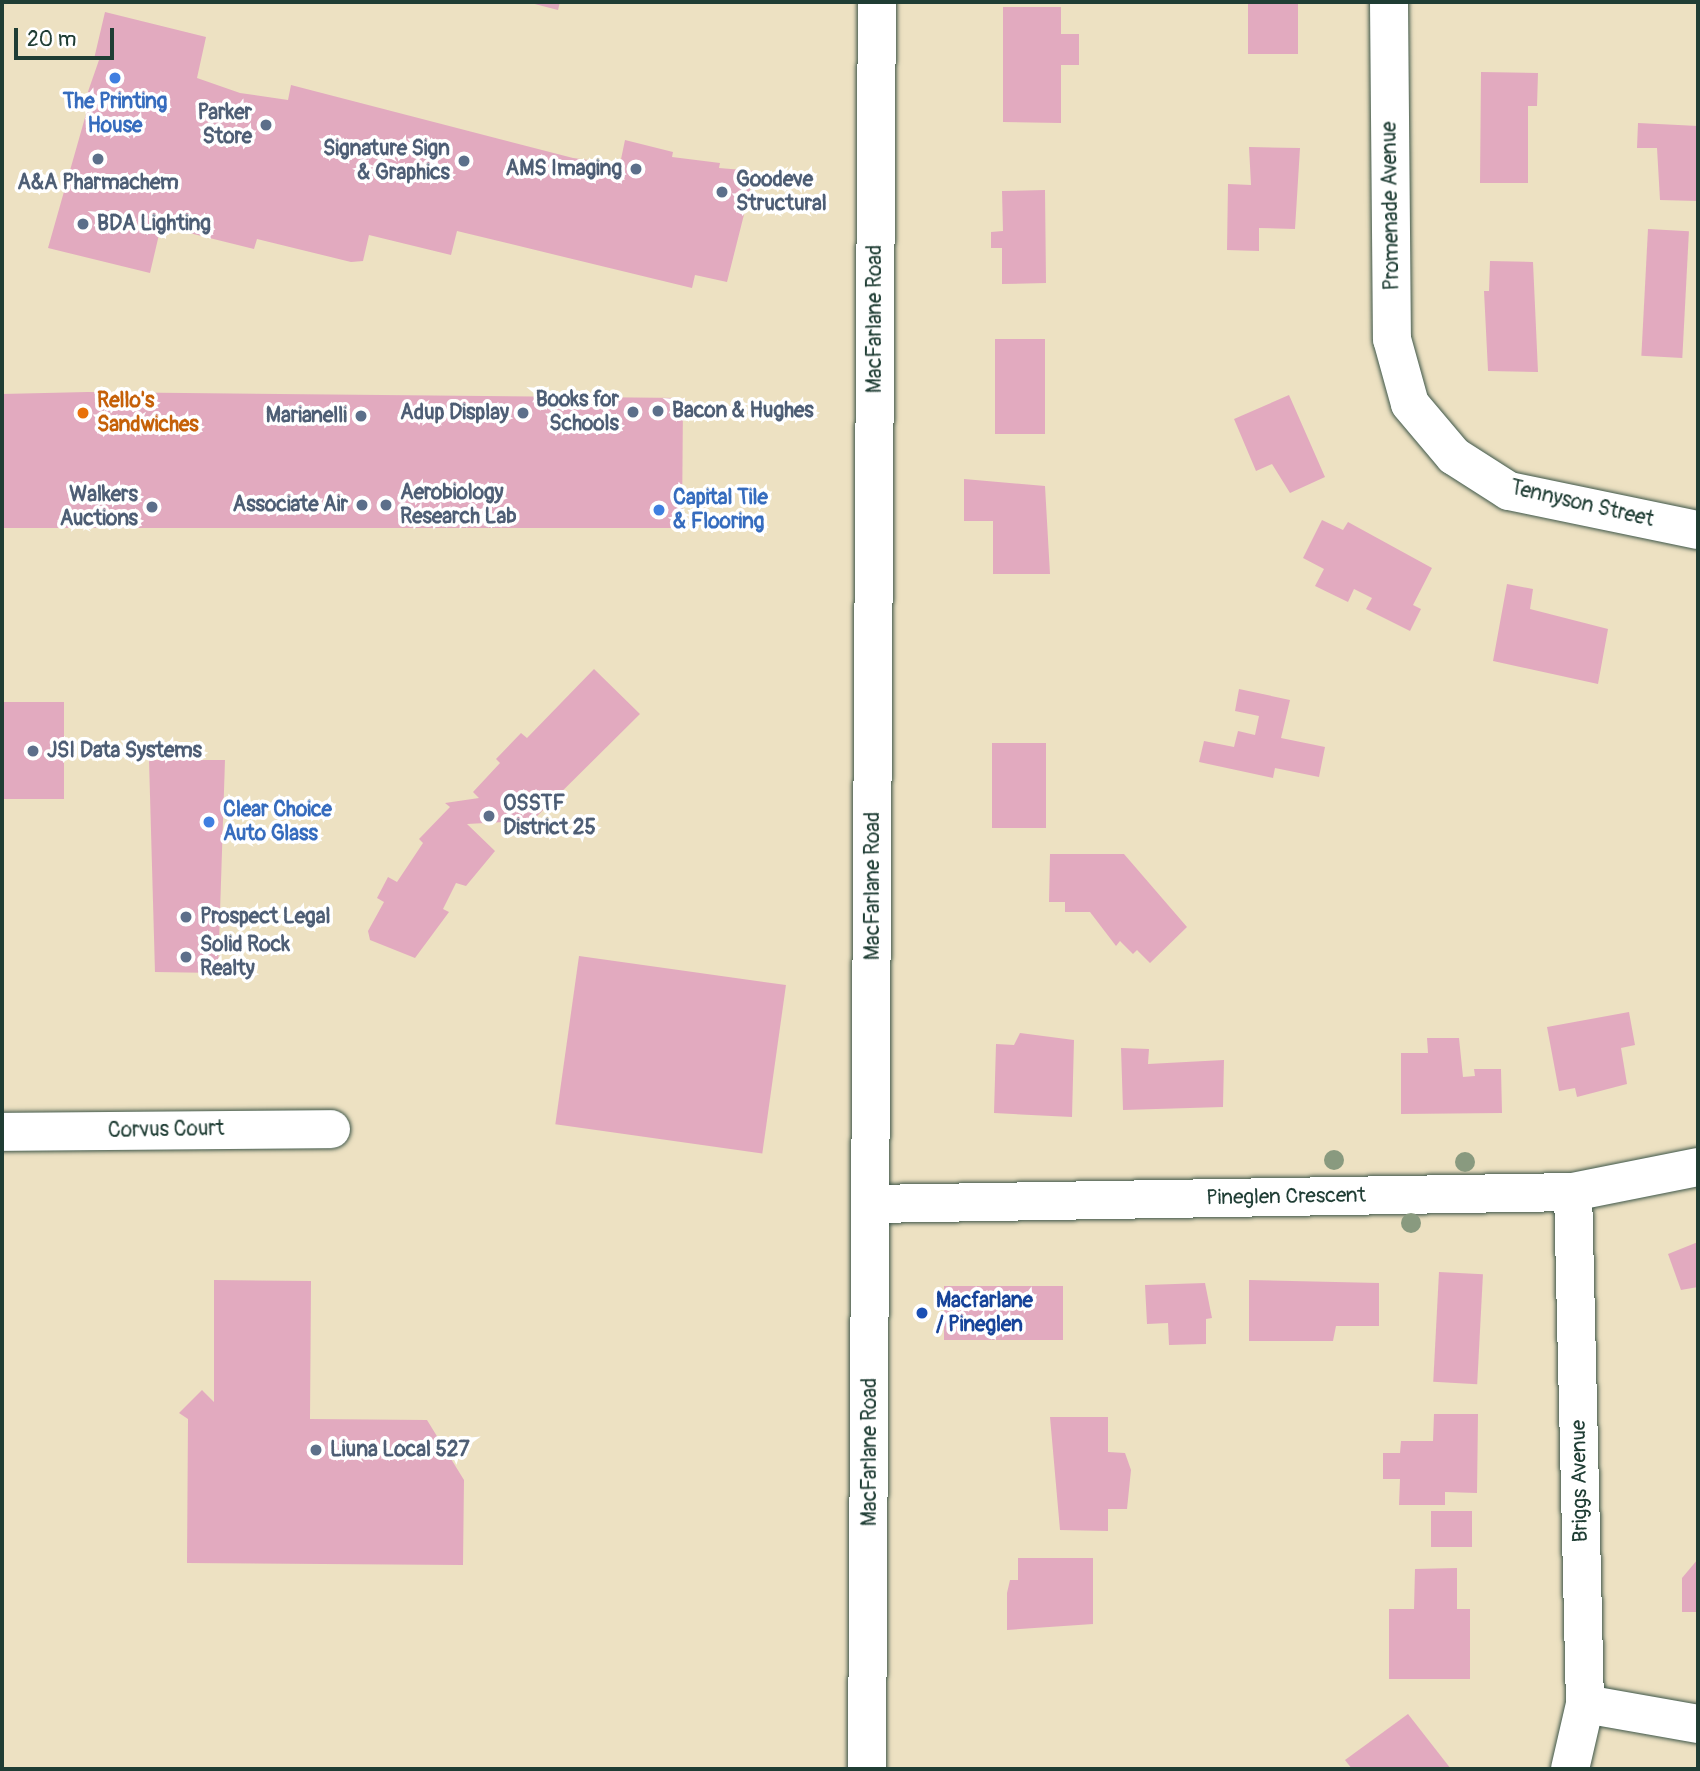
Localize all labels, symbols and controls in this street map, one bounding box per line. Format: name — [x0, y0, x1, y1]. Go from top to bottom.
scale bar — [18, 14, 117, 58]
text: 20 m — [27, 26, 76, 53]
marker: The Printing House — [107, 70, 123, 86]
place label: The Printing House — [63, 89, 167, 139]
place label: Parker Store — [197, 100, 252, 150]
marker: Parker Store — [258, 117, 274, 133]
street label: Promenade Avenue — [1377, 121, 1405, 291]
place label: Signature Sign & Graphics — [323, 136, 450, 186]
marker: A&A Pharmachem — [90, 151, 106, 167]
marker: Signature Sign & Graphics — [456, 153, 472, 169]
place label: AMS Imaging — [506, 156, 622, 182]
marker: AMS Imaging — [628, 161, 644, 177]
place label: Goodeve Structural — [736, 167, 827, 217]
place label: A&A Pharmachem — [17, 170, 179, 196]
marker: Goodeve Structural — [714, 184, 730, 200]
place label: BDA Lighting — [97, 211, 211, 237]
marker: BDA Lighting — [75, 216, 91, 232]
street label: MacFarlane Road — [862, 245, 888, 393]
place label: Books for Schools — [536, 387, 619, 437]
place label: Rello's Sandwiches — [97, 388, 199, 438]
place label: Bacon & Hughes — [672, 398, 814, 424]
place label: Adup Display — [400, 400, 509, 426]
place label: Marianelli — [266, 403, 347, 429]
marker: Bacon & Hughes — [650, 403, 666, 419]
marker: Books for Schools — [625, 404, 641, 420]
marker: Rello's Sandwiches — [75, 405, 91, 421]
marker: Adup Display — [515, 405, 531, 421]
marker: Marianelli — [353, 408, 369, 424]
street label: Tennyson Street — [1508, 475, 1656, 533]
place label: Aerobiology Research Lab — [400, 480, 517, 530]
place label: Walkers Auctions — [60, 482, 138, 532]
place label: Capital Tile & Flooring — [673, 485, 768, 535]
place label: Associate Air — [233, 492, 348, 518]
marker: Associate Air — [354, 497, 370, 513]
marker: Aerobiology Research Lab — [378, 497, 394, 513]
marker: Walkers Auctions — [144, 499, 160, 515]
marker: Capital Tile & Flooring — [651, 502, 667, 518]
place label: JSI Data Systems — [47, 738, 202, 764]
marker: JSI Data Systems — [25, 743, 41, 759]
place label: OSSTF District 25 — [503, 791, 596, 841]
place label: Clear Choice Auto Glass — [223, 797, 332, 847]
marker: OSSTF District 25 — [481, 808, 497, 824]
street label: MacFarlane Road — [860, 812, 886, 960]
marker: Clear Choice Auto Glass — [201, 814, 217, 830]
place label: Prospect Legal — [200, 904, 330, 930]
marker: Prospect Legal — [178, 909, 194, 925]
place label: Solid Rock Realty — [200, 932, 290, 982]
marker: Solid Rock Realty — [178, 949, 194, 965]
street label: Corvus Court — [108, 1116, 224, 1144]
street label: Pineglen Crescent — [1206, 1183, 1366, 1211]
place label: Macfarlane / Pineglen — [936, 1288, 1033, 1338]
marker: Macfarlane / Pineglen — [914, 1305, 930, 1321]
street label: MacFarlane Road — [857, 1378, 883, 1526]
street label: Briggs Avenue — [1566, 1419, 1594, 1543]
place label: Liuna Local 527 — [330, 1437, 470, 1463]
marker: Liuna Local 527 — [308, 1442, 324, 1458]

